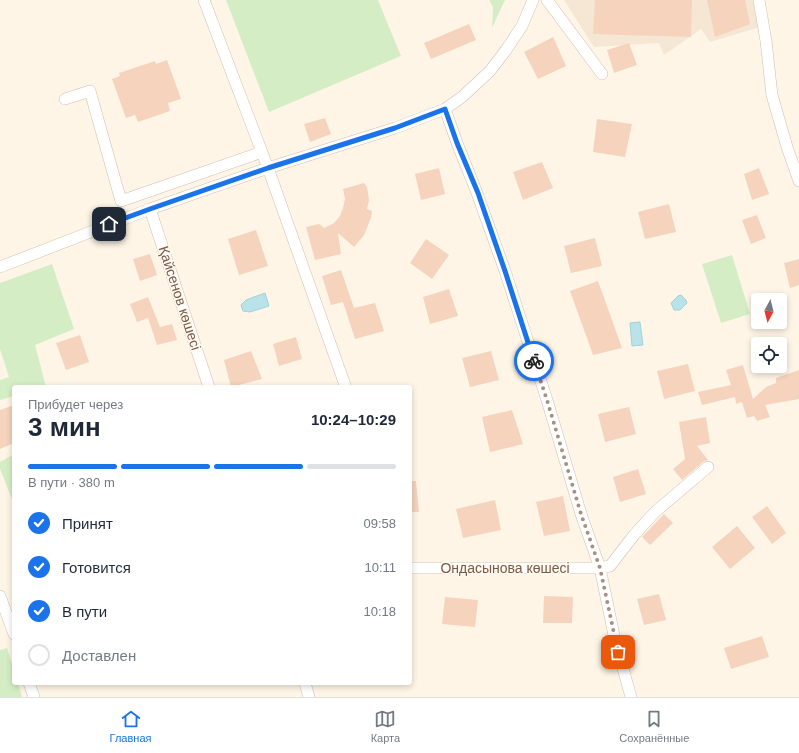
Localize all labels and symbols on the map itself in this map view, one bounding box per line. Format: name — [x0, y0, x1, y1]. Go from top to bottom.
pin — [92, 207, 126, 241]
street label: Қайсенов көшесі — [156, 244, 204, 352]
north arrow — [751, 293, 787, 329]
courier — [514, 341, 554, 381]
street label: Ондасынова көшесі — [440, 560, 570, 576]
pin — [601, 635, 635, 669]

